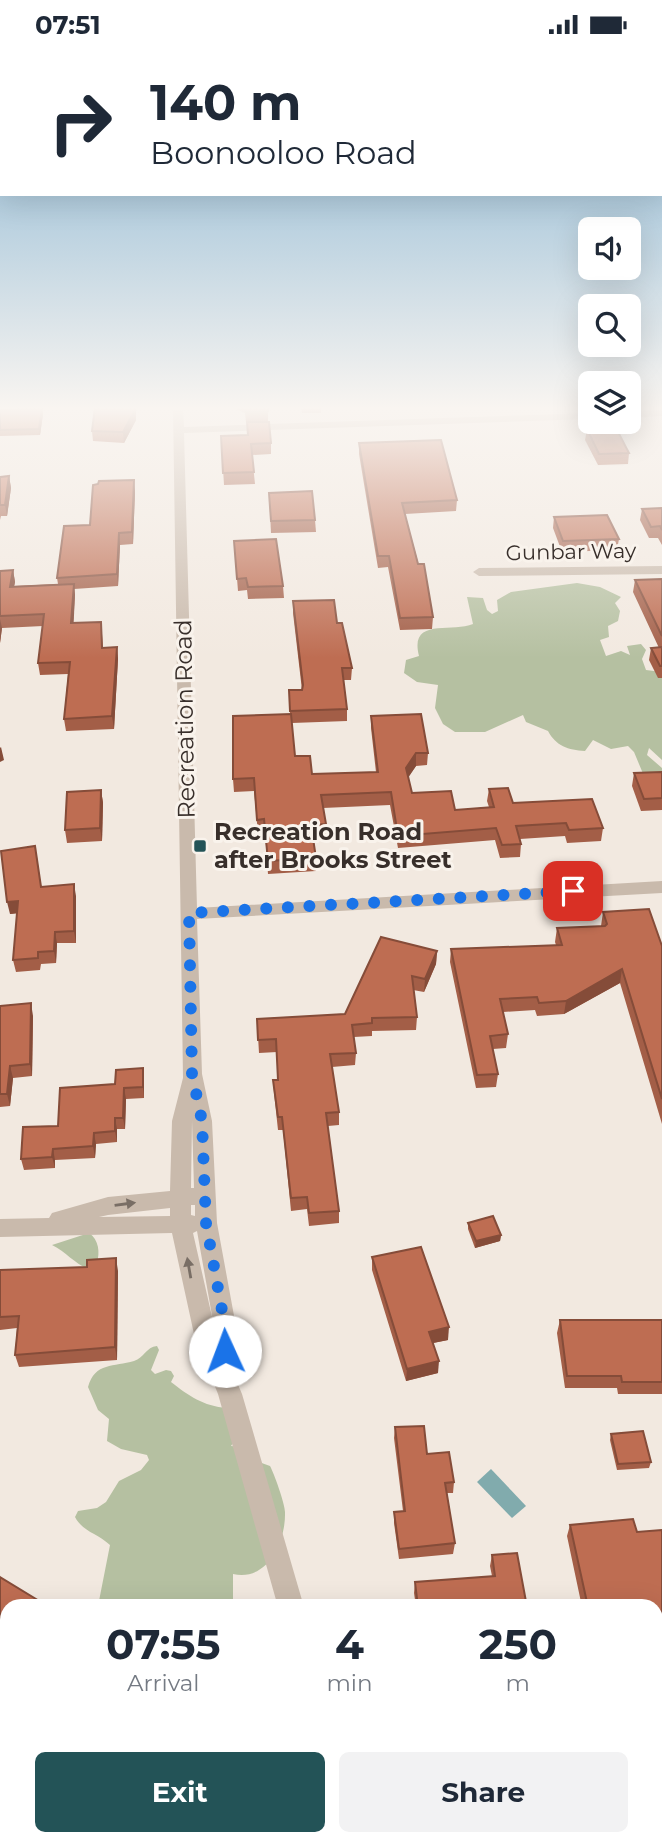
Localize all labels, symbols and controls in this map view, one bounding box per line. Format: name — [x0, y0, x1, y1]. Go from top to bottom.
text: 07:51 — [35, 9, 101, 41]
text: 140 m — [150, 73, 302, 132]
icon: right — [35, 77, 126, 168]
text: Boonooloo Road — [150, 133, 417, 172]
map controls — [578, 217, 641, 434]
button: sound — [578, 217, 641, 280]
button: search — [578, 294, 641, 357]
button: layers — [578, 371, 641, 434]
street label: Gunbar Way — [506, 538, 637, 565]
street label: Recreation Road — [168, 619, 201, 819]
place label: Recreation Road after Brooks Street — [214, 817, 452, 874]
marker: Recreation Road after Brooks Street — [192, 838, 208, 854]
pin — [543, 861, 603, 921]
icon: arrive — [554, 872, 592, 910]
one-way arrow — [114, 1198, 136, 1209]
one-way arrow — [183, 1257, 194, 1279]
position arrow — [188, 1314, 262, 1388]
text: 07:55 — [106, 1618, 220, 1670]
text: 4 — [335, 1618, 364, 1670]
text: 250 — [479, 1618, 557, 1670]
text: Arrival — [127, 1669, 199, 1697]
text: min — [326, 1669, 373, 1697]
text: m — [506, 1669, 530, 1697]
button: Exit — [35, 1752, 325, 1832]
button: Share — [339, 1752, 628, 1832]

